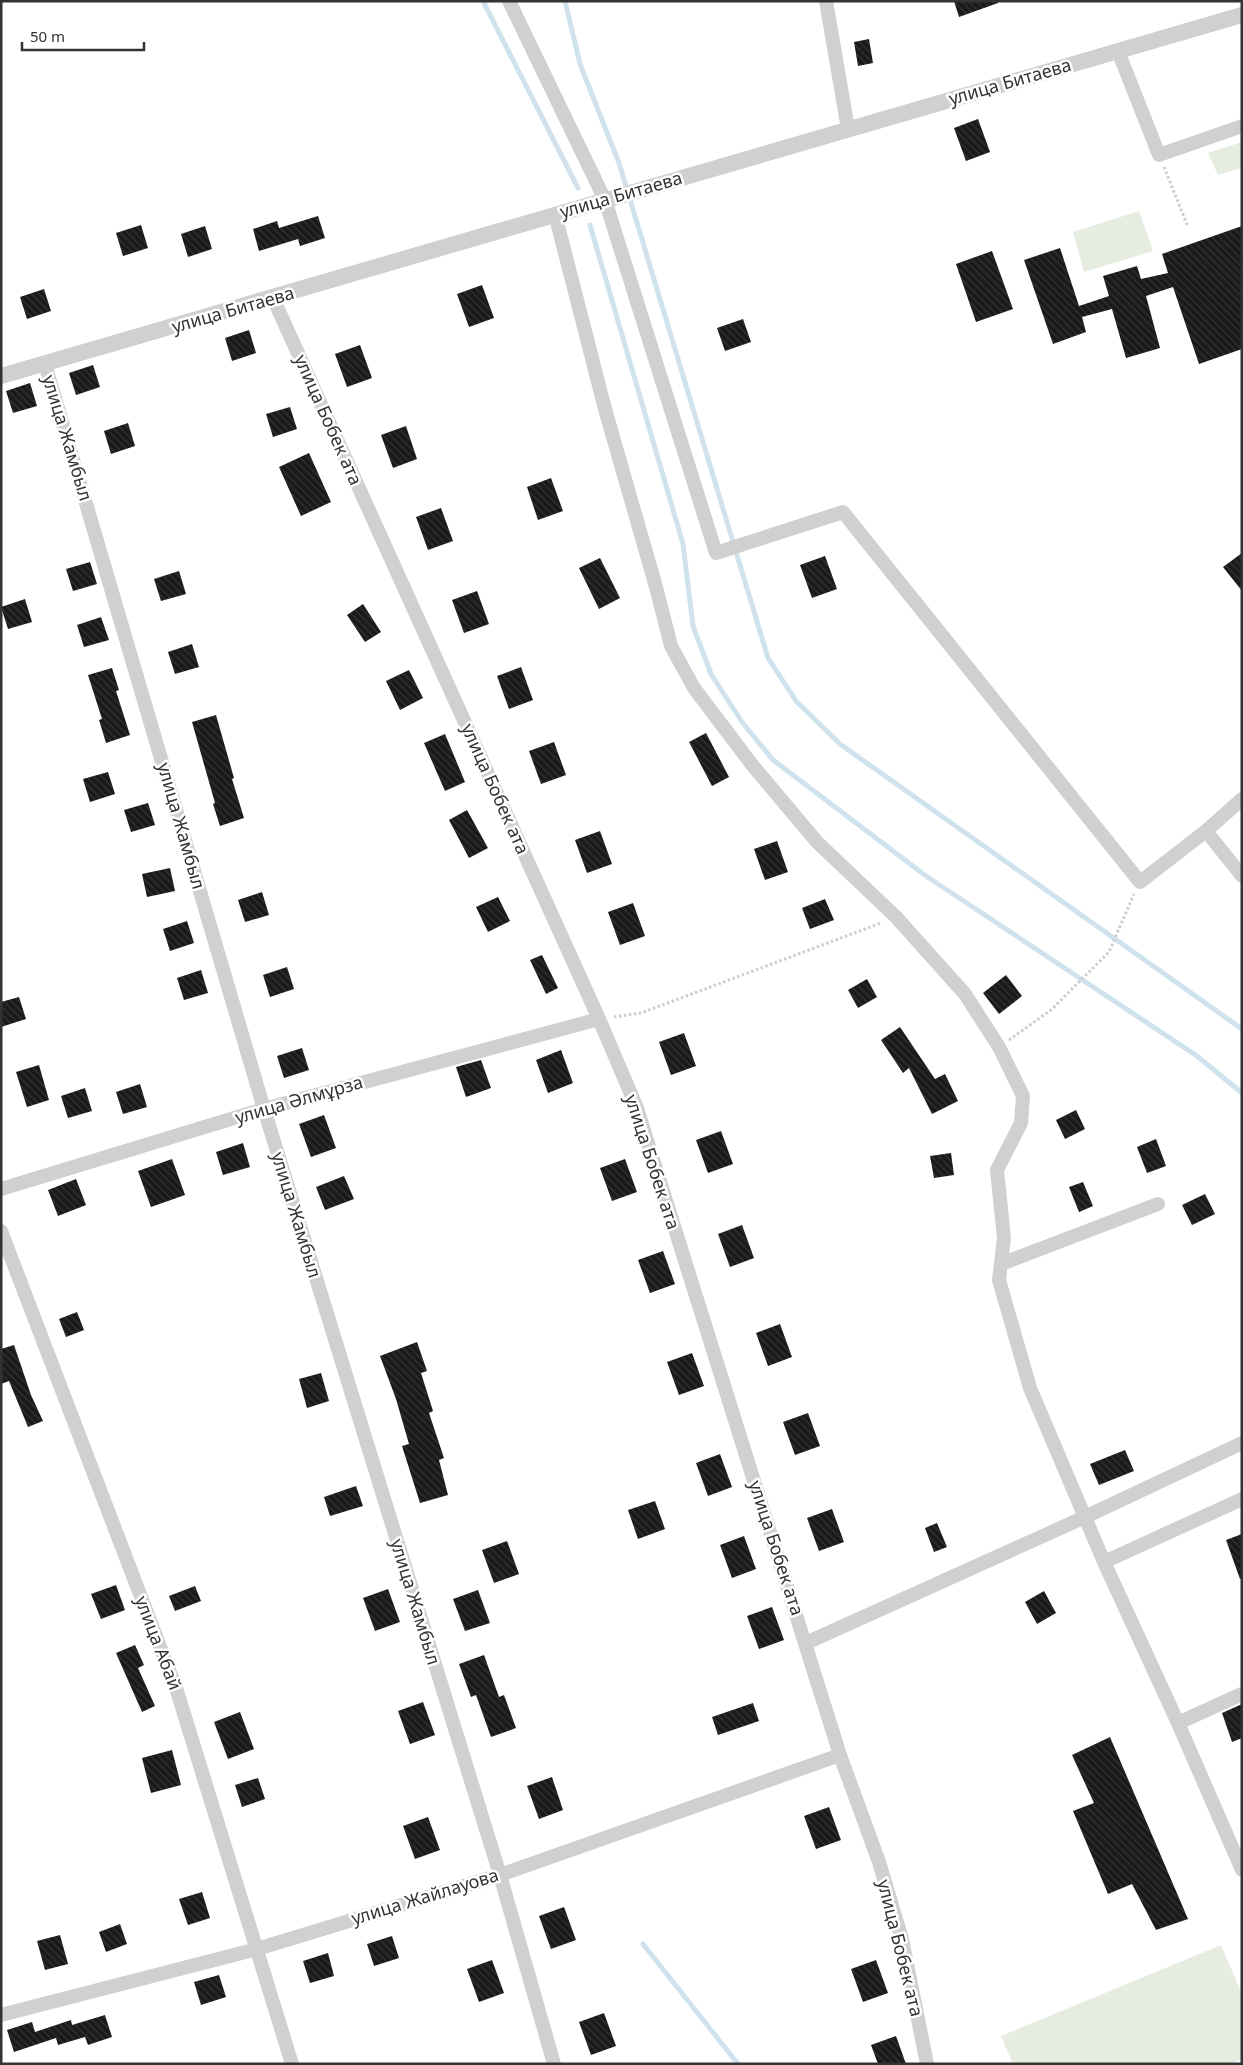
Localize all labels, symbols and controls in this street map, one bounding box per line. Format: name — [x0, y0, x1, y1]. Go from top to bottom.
scale bar — [22, 20, 145, 52]
text: 50 m — [30, 26, 65, 46]
street label: улица Битаева — [946, 52, 1074, 110]
street label: улица Битаева — [557, 165, 685, 223]
street label: улица Битаева — [169, 280, 297, 338]
street label: улица Бобек ата — [289, 351, 368, 489]
street label: улица Жамбыл — [37, 372, 99, 504]
street label: улица Бобек ата — [456, 720, 535, 858]
street label: улица Жамбыл — [152, 760, 212, 892]
street label: улица Әлмұрза — [232, 1069, 366, 1129]
street label: улица Бобек ата — [620, 1091, 686, 1232]
street label: улица Жамбыл — [266, 1149, 328, 1281]
street label: улица Бобек ата — [744, 1477, 810, 1618]
street label: улица Жамбыл — [385, 1536, 447, 1668]
street label: улица Абай — [130, 1592, 188, 1693]
street label: улица Жайлауова — [348, 1862, 501, 1930]
street label: улица Бобек ата — [872, 1877, 930, 2019]

